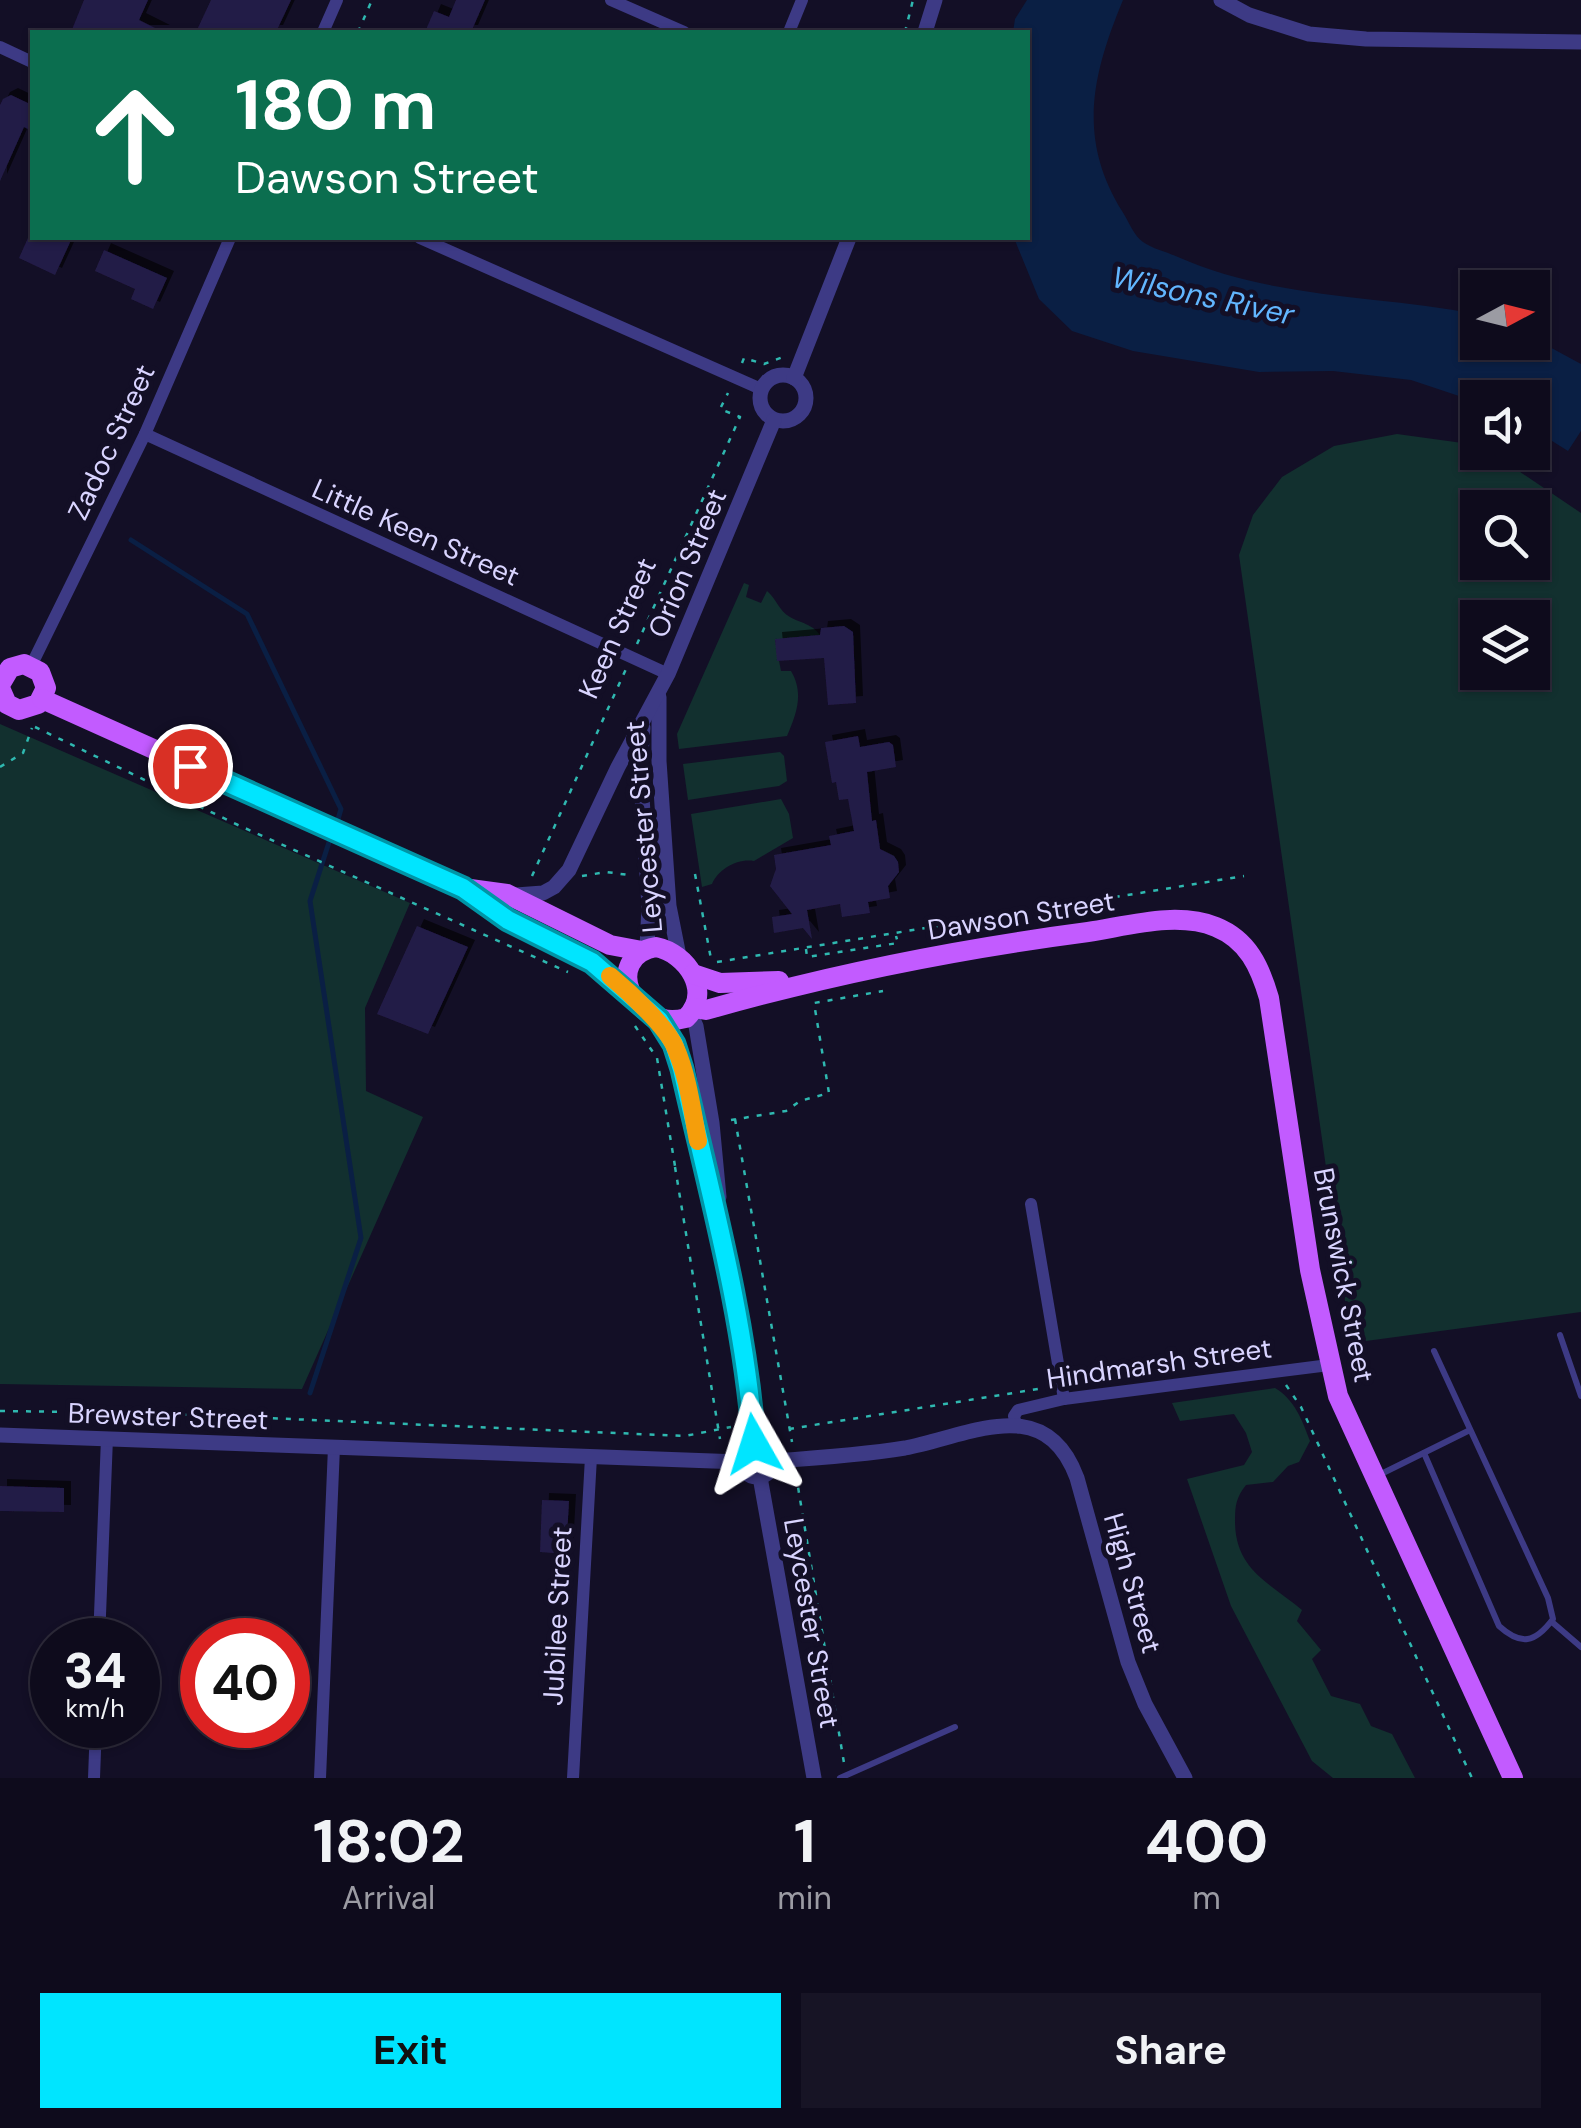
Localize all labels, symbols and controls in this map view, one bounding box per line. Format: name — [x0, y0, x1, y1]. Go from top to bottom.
text: 180 m — [235, 60, 436, 151]
icon: ahead — [70, 70, 200, 200]
text: Dawson Street — [235, 148, 539, 207]
water label: Wilsons River — [1108, 257, 1299, 334]
north arrow — [1460, 270, 1550, 360]
map controls — [1460, 270, 1550, 690]
street label: Zadoc Street — [59, 359, 164, 526]
button: sound — [1460, 380, 1550, 470]
street label: Little Keen Street — [306, 470, 525, 595]
street label: Orion Street — [640, 483, 735, 643]
button: search — [1460, 490, 1550, 580]
street label: Keen Street — [570, 552, 665, 704]
button: layers — [1460, 600, 1550, 690]
street label: Leycester Street — [616, 719, 671, 935]
pin — [148, 724, 233, 809]
icon: arrive — [163, 739, 218, 794]
street label: Dawson Street — [925, 882, 1117, 949]
street label: Brunswick Street — [1305, 1165, 1382, 1386]
street label: Hindmarsh Street — [1044, 1329, 1274, 1398]
position arrow — [702, 1392, 806, 1496]
street label: Brewster Street — [67, 1395, 269, 1438]
street label: High Street — [1095, 1509, 1170, 1658]
street label: Leycester Street — [775, 1515, 848, 1731]
street label: Jubilee Street — [534, 1526, 581, 1706]
speed limit sign: 40 — [180, 1618, 310, 1748]
text: 34 — [64, 1638, 126, 1704]
text: km/h — [65, 1692, 125, 1725]
text: 18:02 — [313, 1802, 464, 1881]
text: 1 — [794, 1802, 816, 1881]
text: 400 — [1145, 1802, 1268, 1881]
text: Arrival — [342, 1877, 435, 1919]
text: min — [777, 1877, 832, 1919]
text: m — [1192, 1877, 1221, 1919]
button: Exit — [40, 1993, 781, 2108]
button: Share — [801, 1993, 1541, 2108]

